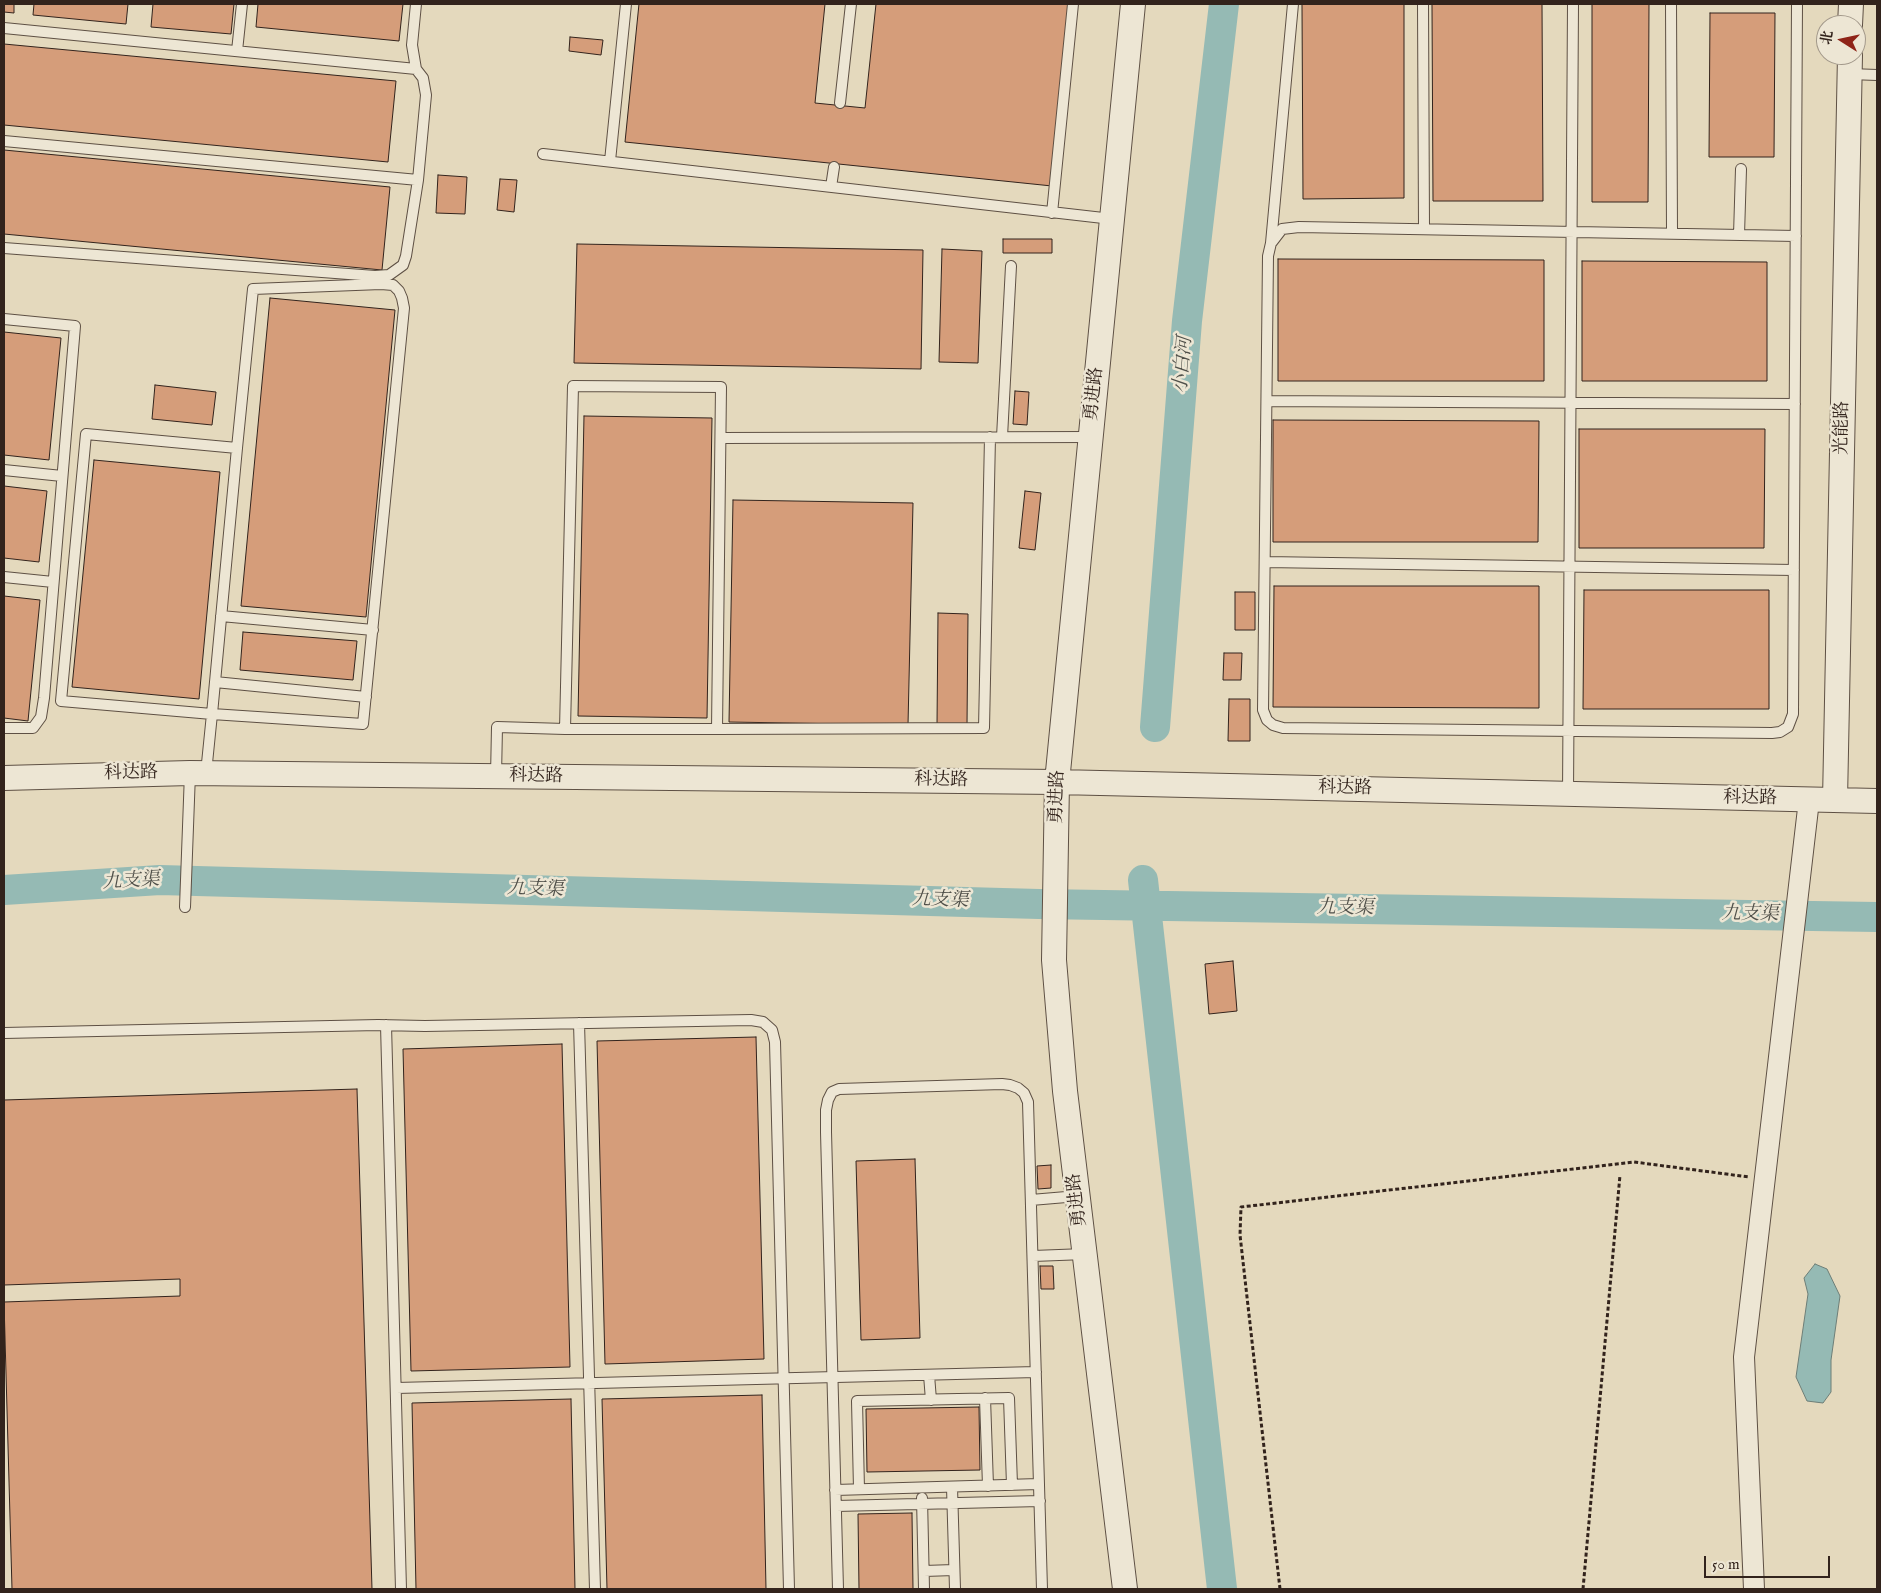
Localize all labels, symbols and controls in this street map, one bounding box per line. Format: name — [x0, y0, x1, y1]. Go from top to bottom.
north arrow — [1816, 15, 1866, 65]
text: 北 — [1817, 29, 1837, 46]
water label: 小白河 — [1170, 336, 1198, 394]
street label: 勇进路 — [1081, 366, 1109, 422]
street label: 光能路 — [1832, 401, 1854, 455]
street label: 科达路 — [104, 763, 158, 785]
street label: 科达路 — [509, 766, 563, 788]
street label: 科达路 — [914, 770, 968, 792]
street label: 勇进路 — [1046, 770, 1070, 824]
street label: 科达路 — [1318, 778, 1372, 800]
street label: 科达路 — [1723, 788, 1777, 810]
water label: 九支渠 — [102, 869, 160, 895]
water label: 九支渠 — [506, 878, 564, 902]
water label: 九支渠 — [911, 889, 969, 913]
water label: 九支渠 — [1316, 897, 1374, 921]
water label: 九支渠 — [1721, 903, 1779, 927]
street label: 勇进路 — [1064, 1172, 1092, 1228]
scale bar — [1706, 1546, 1832, 1578]
text: 50 m — [1712, 1555, 1740, 1574]

